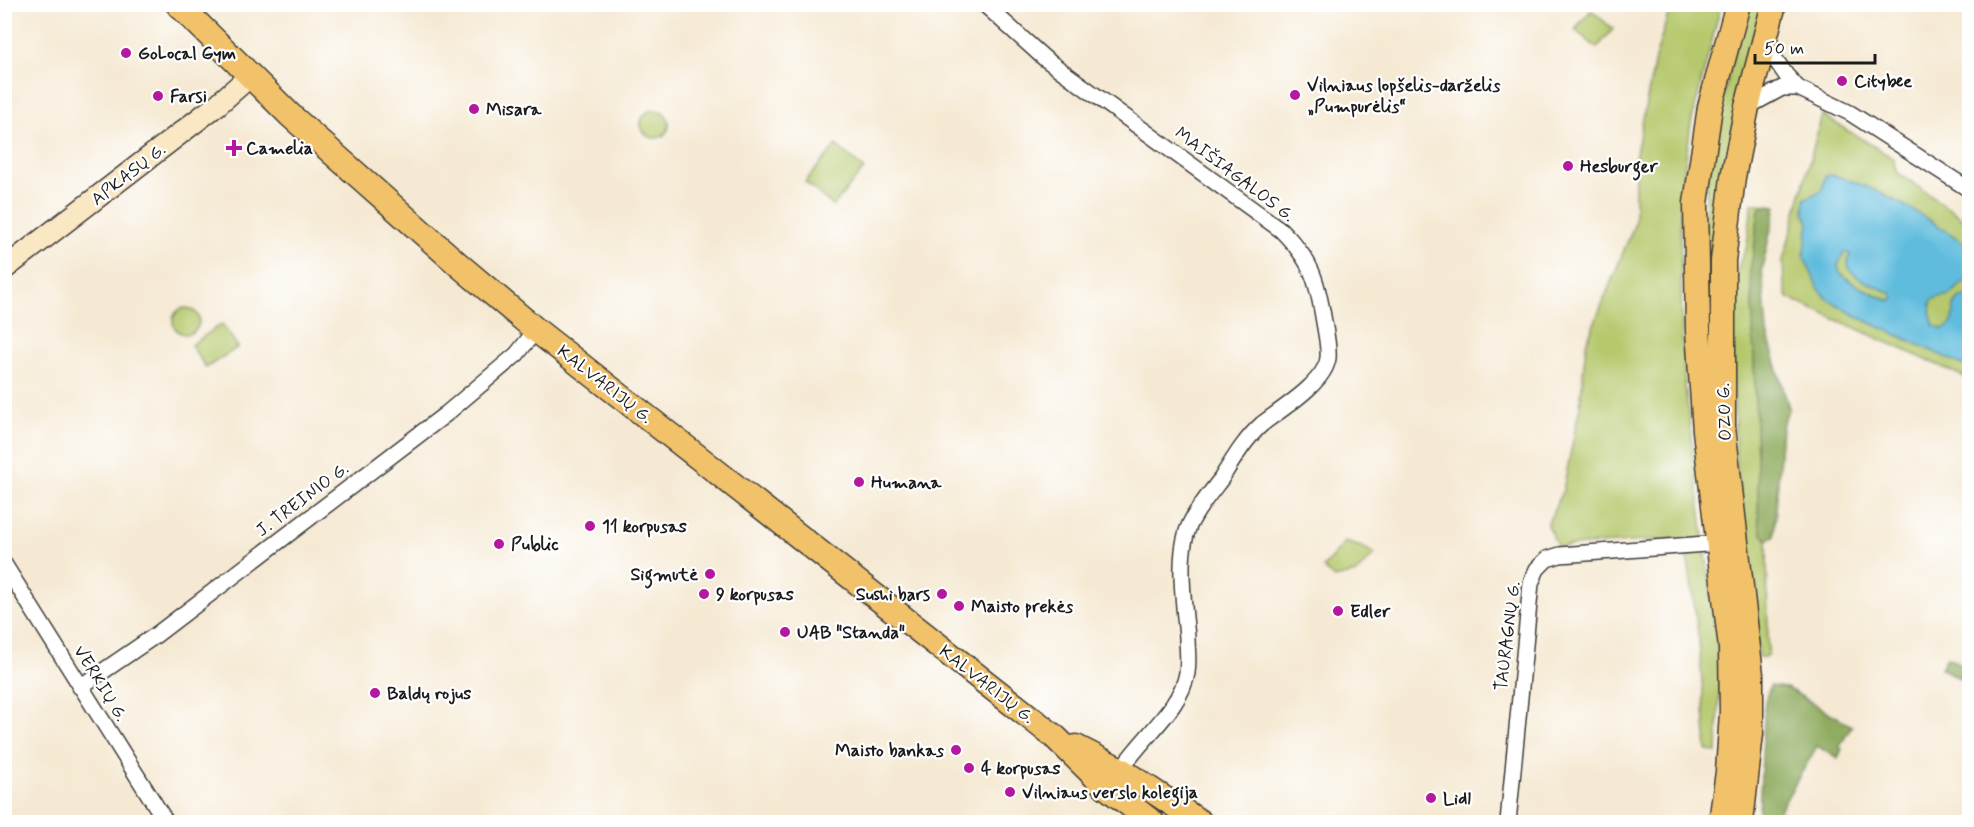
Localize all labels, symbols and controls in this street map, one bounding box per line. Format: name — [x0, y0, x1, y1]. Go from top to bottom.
scale bar — [1755, 27, 1875, 65]
text: 50 m — [1764, 37, 1804, 61]
place label: GoLocal Gym — [138, 42, 236, 66]
marker: GoLocal Gym — [119, 46, 133, 60]
place label: Citybee — [1854, 70, 1912, 94]
place label: Vilniaus lopšelis-darželis „Pumpurėlis“ — [1307, 74, 1500, 119]
marker: Citybee — [1835, 74, 1849, 88]
place label: Farsi — [170, 85, 207, 109]
marker: Vilniaus lopšelis-darželis „Pumpurėlis“ — [1288, 88, 1302, 102]
marker: Farsi — [151, 89, 165, 103]
place label: Misara — [486, 98, 543, 122]
marker: Misara — [467, 102, 481, 116]
street label: MAIŠIAGALOS G. — [1169, 122, 1299, 228]
place label: Camelia — [246, 137, 313, 161]
street label: APKASŲ G. — [86, 138, 171, 212]
marker: Camelia — [227, 141, 241, 155]
place label: Hesburger — [1580, 155, 1658, 181]
marker: Hesburger — [1561, 159, 1575, 173]
street label: KALVARIJŲ G. — [552, 340, 657, 430]
street label: OZO G. — [1712, 383, 1738, 441]
street label: J. TREINIO G. — [251, 457, 354, 543]
place label: Humana — [871, 471, 943, 495]
marker: Humana — [852, 475, 866, 489]
place label: 11 korpusas — [602, 515, 687, 539]
marker: 11 korpusas — [583, 519, 597, 533]
place label: Public — [511, 533, 559, 557]
marker: Public — [492, 537, 506, 551]
place label: Sigmutė — [630, 563, 698, 589]
marker: Sigmutė — [703, 567, 717, 581]
street label: TAURAGNŲ G. — [1489, 580, 1527, 692]
place label: 9 korpusas — [716, 583, 794, 607]
place label: Sushi bars — [856, 583, 930, 607]
marker: 9 korpusas — [697, 587, 711, 601]
marker: Sushi bars — [935, 587, 949, 601]
place label: Maisto prekės — [971, 595, 1073, 619]
marker: Maisto prekės — [952, 599, 966, 613]
place label: Edler — [1350, 600, 1391, 624]
marker: Edler — [1331, 604, 1345, 618]
place label: UAB "Standa" — [797, 621, 905, 645]
marker: UAB "Standa" — [778, 625, 792, 639]
street label: KALVARIJŲ G. — [934, 640, 1039, 730]
street label: VERKIŲ G. — [67, 641, 133, 726]
place label: Baldų rojus — [387, 682, 471, 706]
marker: Baldų rojus — [368, 686, 382, 700]
place label: Maisto bankas — [835, 739, 944, 763]
marker: Maisto bankas — [949, 743, 963, 757]
place label: 4 korpusas — [981, 757, 1061, 781]
marker: 4 korpusas — [962, 761, 976, 775]
place label: Vilniaus verslo kolegija — [1022, 781, 1198, 807]
marker: Vilniaus verslo kolegija — [1003, 785, 1017, 799]
place label: Lidl — [1443, 787, 1471, 811]
marker: Lidl — [1424, 791, 1438, 805]

